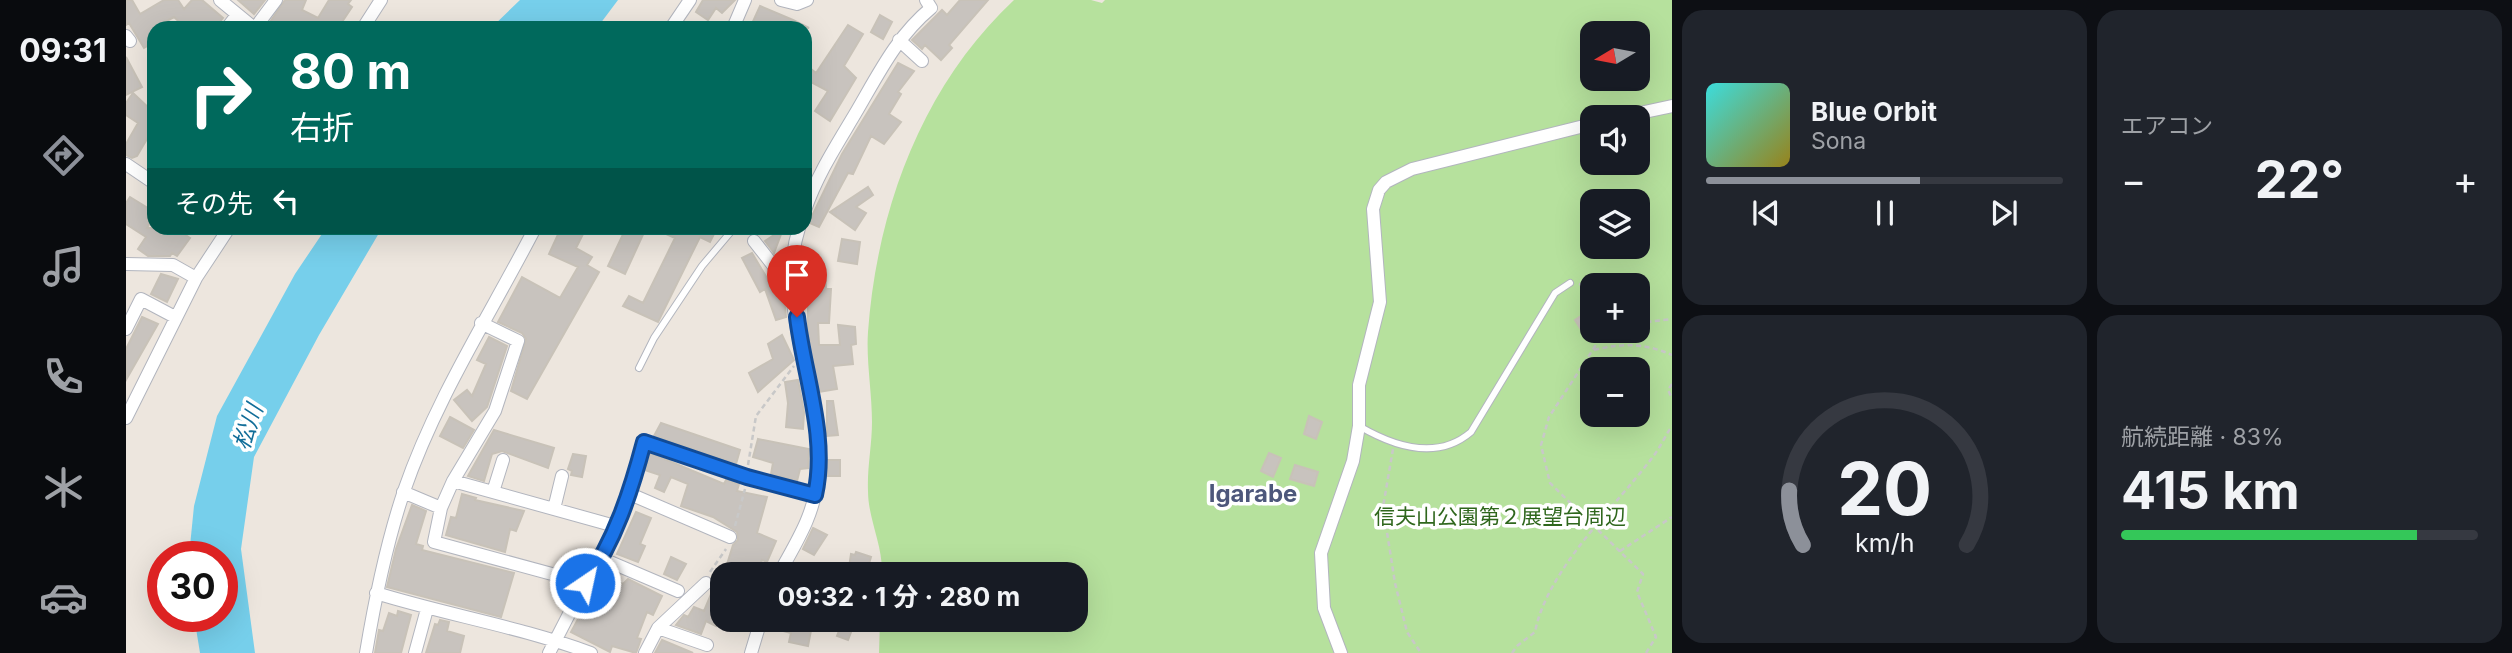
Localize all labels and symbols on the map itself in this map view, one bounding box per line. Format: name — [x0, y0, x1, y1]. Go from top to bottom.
north arrow — [1580, 21, 1650, 91]
pin — [767, 245, 827, 317]
water label: 松川 — [227, 398, 270, 453]
district label: Igarabe — [1209, 479, 1297, 508]
park label: 信夫山公園第２展望台周辺 — [1374, 504, 1626, 529]
speed limit sign: 30 — [147, 541, 238, 632]
position arrow — [548, 546, 622, 620]

